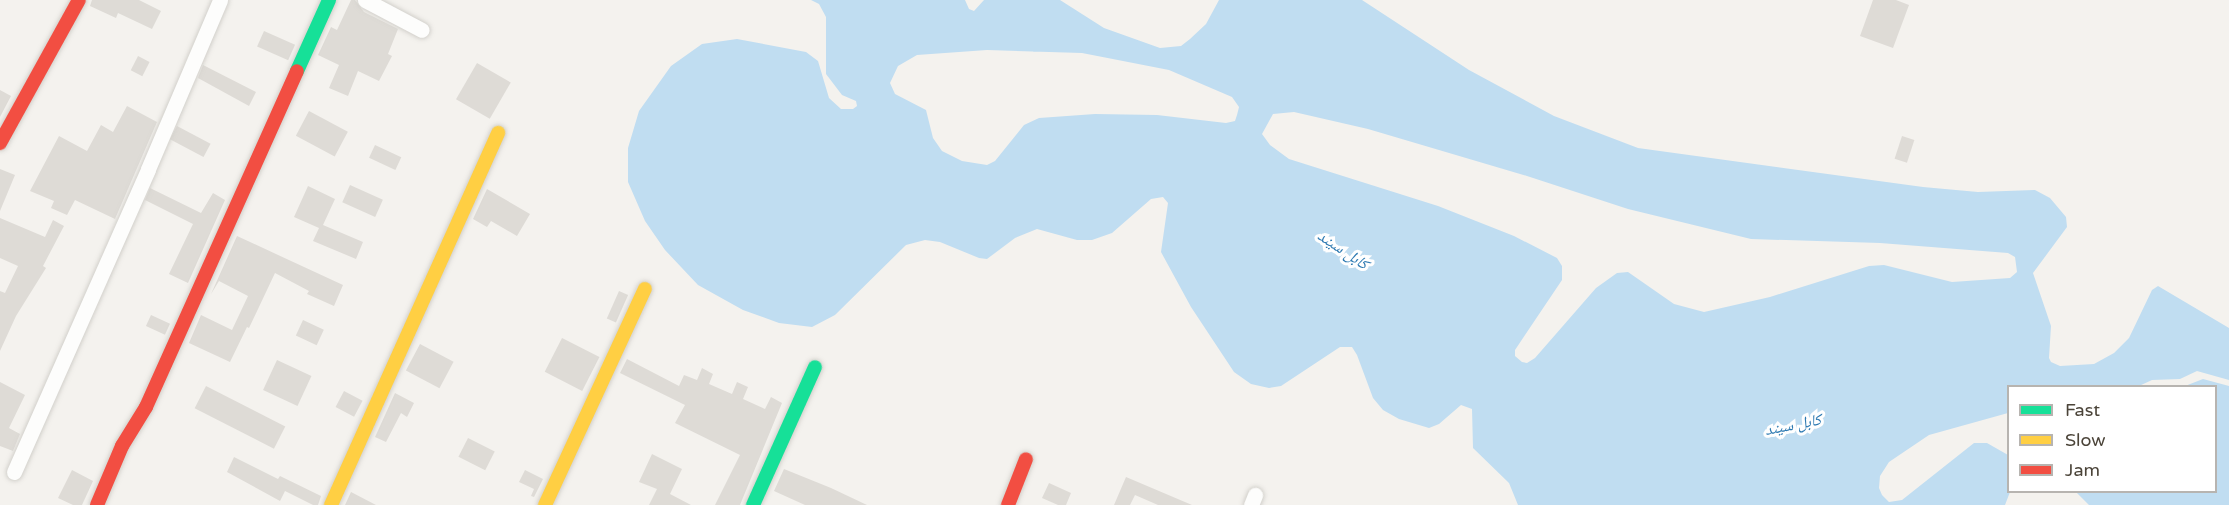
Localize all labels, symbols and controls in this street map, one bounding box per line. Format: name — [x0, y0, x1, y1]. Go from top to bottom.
water label: کابل سيند — [1314, 226, 1372, 274]
legend — [2007, 385, 2217, 493]
text: Fast — [2065, 399, 2100, 421]
water label: کابل سيند — [1763, 410, 1823, 440]
text: Slow — [2065, 429, 2106, 451]
text: Jam — [2065, 459, 2100, 481]

